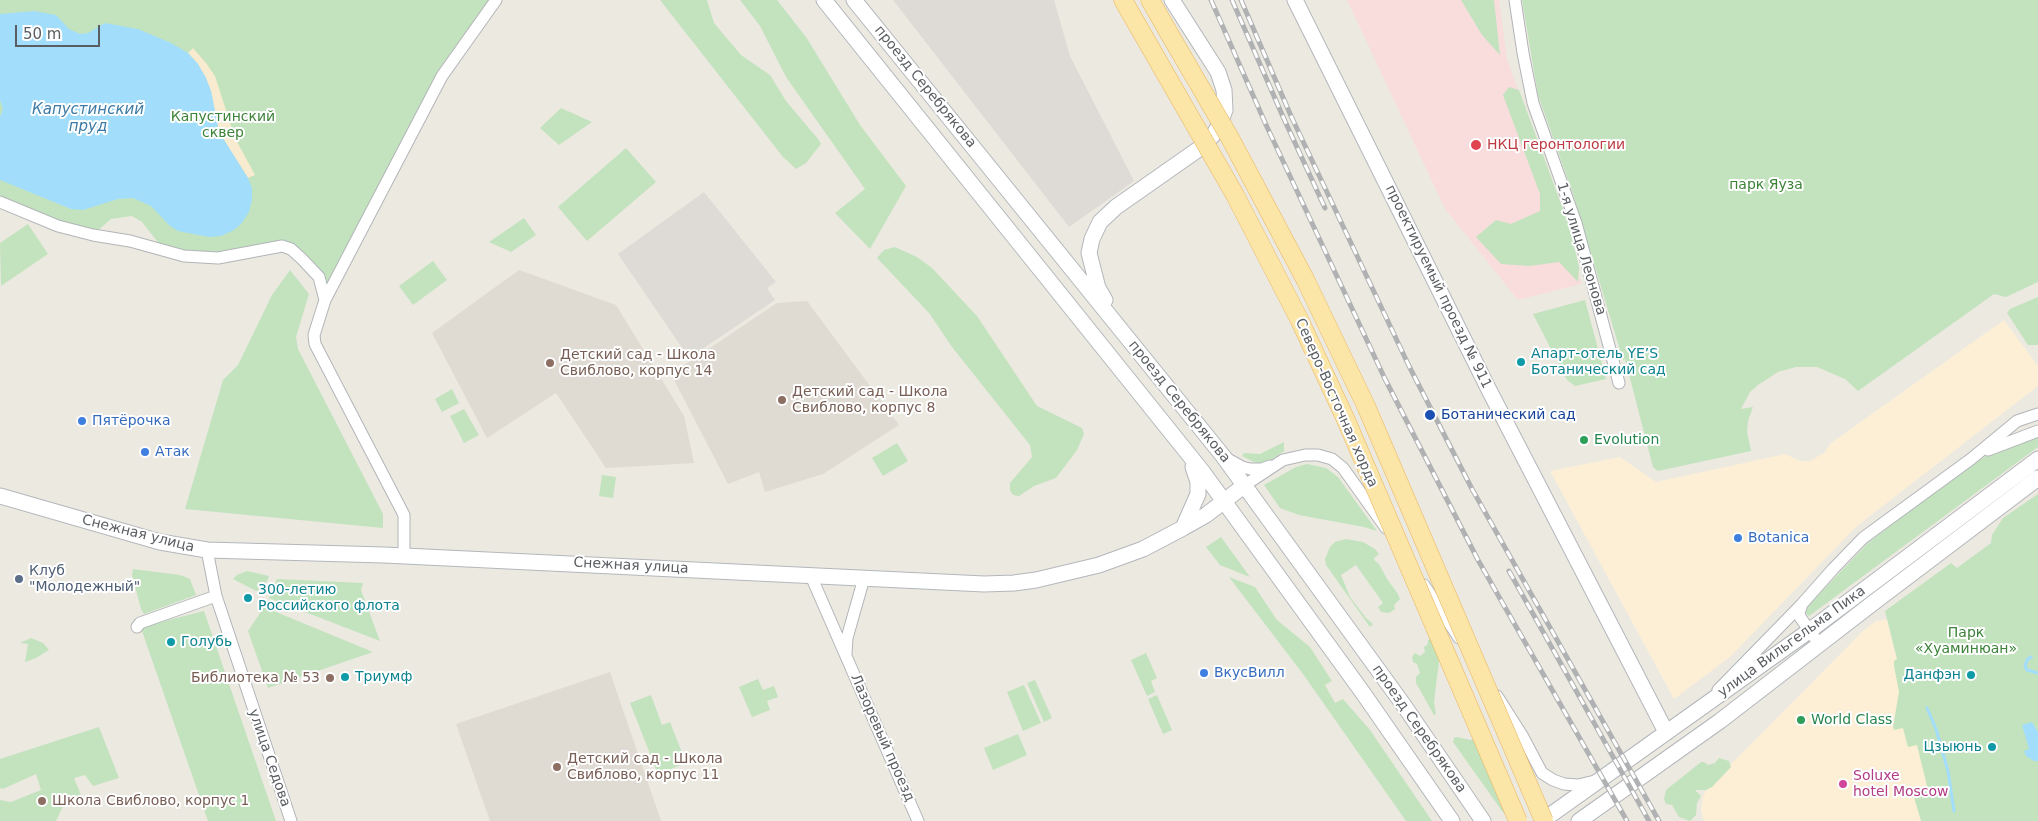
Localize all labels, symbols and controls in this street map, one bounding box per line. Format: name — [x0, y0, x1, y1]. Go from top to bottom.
scale bar — [18, 15, 102, 47]
street label: проезд Серебрякова — [870, 22, 980, 152]
text: 50 m — [23, 25, 61, 43]
water label: Капустинский пруд — [32, 101, 144, 136]
park label: Капустинский сквер — [171, 109, 275, 142]
place label: НКЦ геронтологии — [1487, 137, 1625, 153]
marker: НКЦ геронтологии — [1469, 138, 1483, 152]
park label: парк Яуза — [1729, 177, 1803, 193]
street label: 1-я улица Леонова — [1553, 181, 1609, 317]
street label: проектируемый проезд № 911 — [1381, 182, 1495, 392]
street label: Северо-Восточная хорда — [1291, 316, 1381, 490]
street label: проезд Серебрякова — [1124, 337, 1234, 467]
place label: Апарт-отель YE’S Ботанический сад — [1531, 346, 1666, 378]
place label: Детский сад - Школа Свиблово, корпус 14 — [560, 347, 716, 380]
marker: Апарт-отель YE’S Ботанический сад — [1515, 356, 1527, 368]
marker: Детский сад - Школа Свиблово, корпус 14 — [544, 357, 556, 369]
place label: Детский сад - Школа Свиблово, корпус 8 — [792, 384, 948, 417]
marker: Детский сад - Школа Свиблово, корпус 8 — [776, 394, 788, 406]
place label: Ботанический сад — [1441, 407, 1576, 423]
marker: Ботанический сад — [1423, 408, 1437, 422]
place label: Пятёрочка — [92, 413, 170, 429]
marker: Пятёрочка — [76, 415, 88, 427]
place label: Evolution — [1594, 432, 1659, 448]
marker: Evolution — [1578, 434, 1590, 446]
place label: Атак — [155, 444, 190, 460]
marker: Атак — [139, 446, 151, 458]
street label: Снежная улица — [80, 512, 196, 556]
place label: Botanica — [1748, 530, 1809, 546]
marker: Botanica — [1732, 532, 1744, 544]
street label: Снежная улица — [573, 555, 689, 577]
place label: Клуб "Молодежный" — [29, 563, 140, 596]
marker: Клуб "Молодежный" — [13, 573, 25, 585]
place label: 300-летию Российского флота — [258, 582, 400, 614]
street label: улица Вильгельма Пика — [1715, 583, 1869, 701]
marker: 300-летию Российского флота — [242, 592, 254, 604]
park label: Парк «Хуаминюан» — [1915, 625, 2017, 658]
place label: Голубь — [181, 634, 232, 650]
marker: Голубь — [165, 636, 177, 648]
street label: проезд Серебрякова — [1368, 662, 1470, 796]
place label: ВкусВилл — [1214, 665, 1285, 681]
marker: ВкусВилл — [1198, 667, 1210, 679]
place label: Данфэн — [1904, 667, 1961, 683]
place label: Триумф — [355, 669, 412, 685]
marker: Данфэн — [1965, 669, 1977, 681]
place label: Библиотека № 53 — [191, 670, 320, 686]
marker: Триумф — [339, 671, 351, 683]
marker: Библиотека № 53 — [324, 672, 336, 684]
street label: Лазоревый проезд — [846, 672, 918, 804]
street label: улица Седова — [244, 707, 294, 809]
place label: World Class — [1811, 712, 1892, 728]
marker: World Class — [1795, 714, 1807, 726]
place label: Цзыюнь — [1923, 739, 1982, 755]
marker: Цзыюнь — [1986, 741, 1998, 753]
place label: Детский сад - Школа Свиблово, корпус 11 — [567, 751, 723, 784]
marker: Детский сад - Школа Свиблово, корпус 11 — [551, 761, 563, 773]
place label: Soluxe hotel Moscow — [1853, 768, 1949, 800]
marker: Soluxe hotel Moscow — [1837, 778, 1849, 790]
place label: Школа Свиблово, корпус 1 — [52, 793, 249, 809]
marker: Школа Свиблово, корпус 1 — [36, 795, 48, 807]

